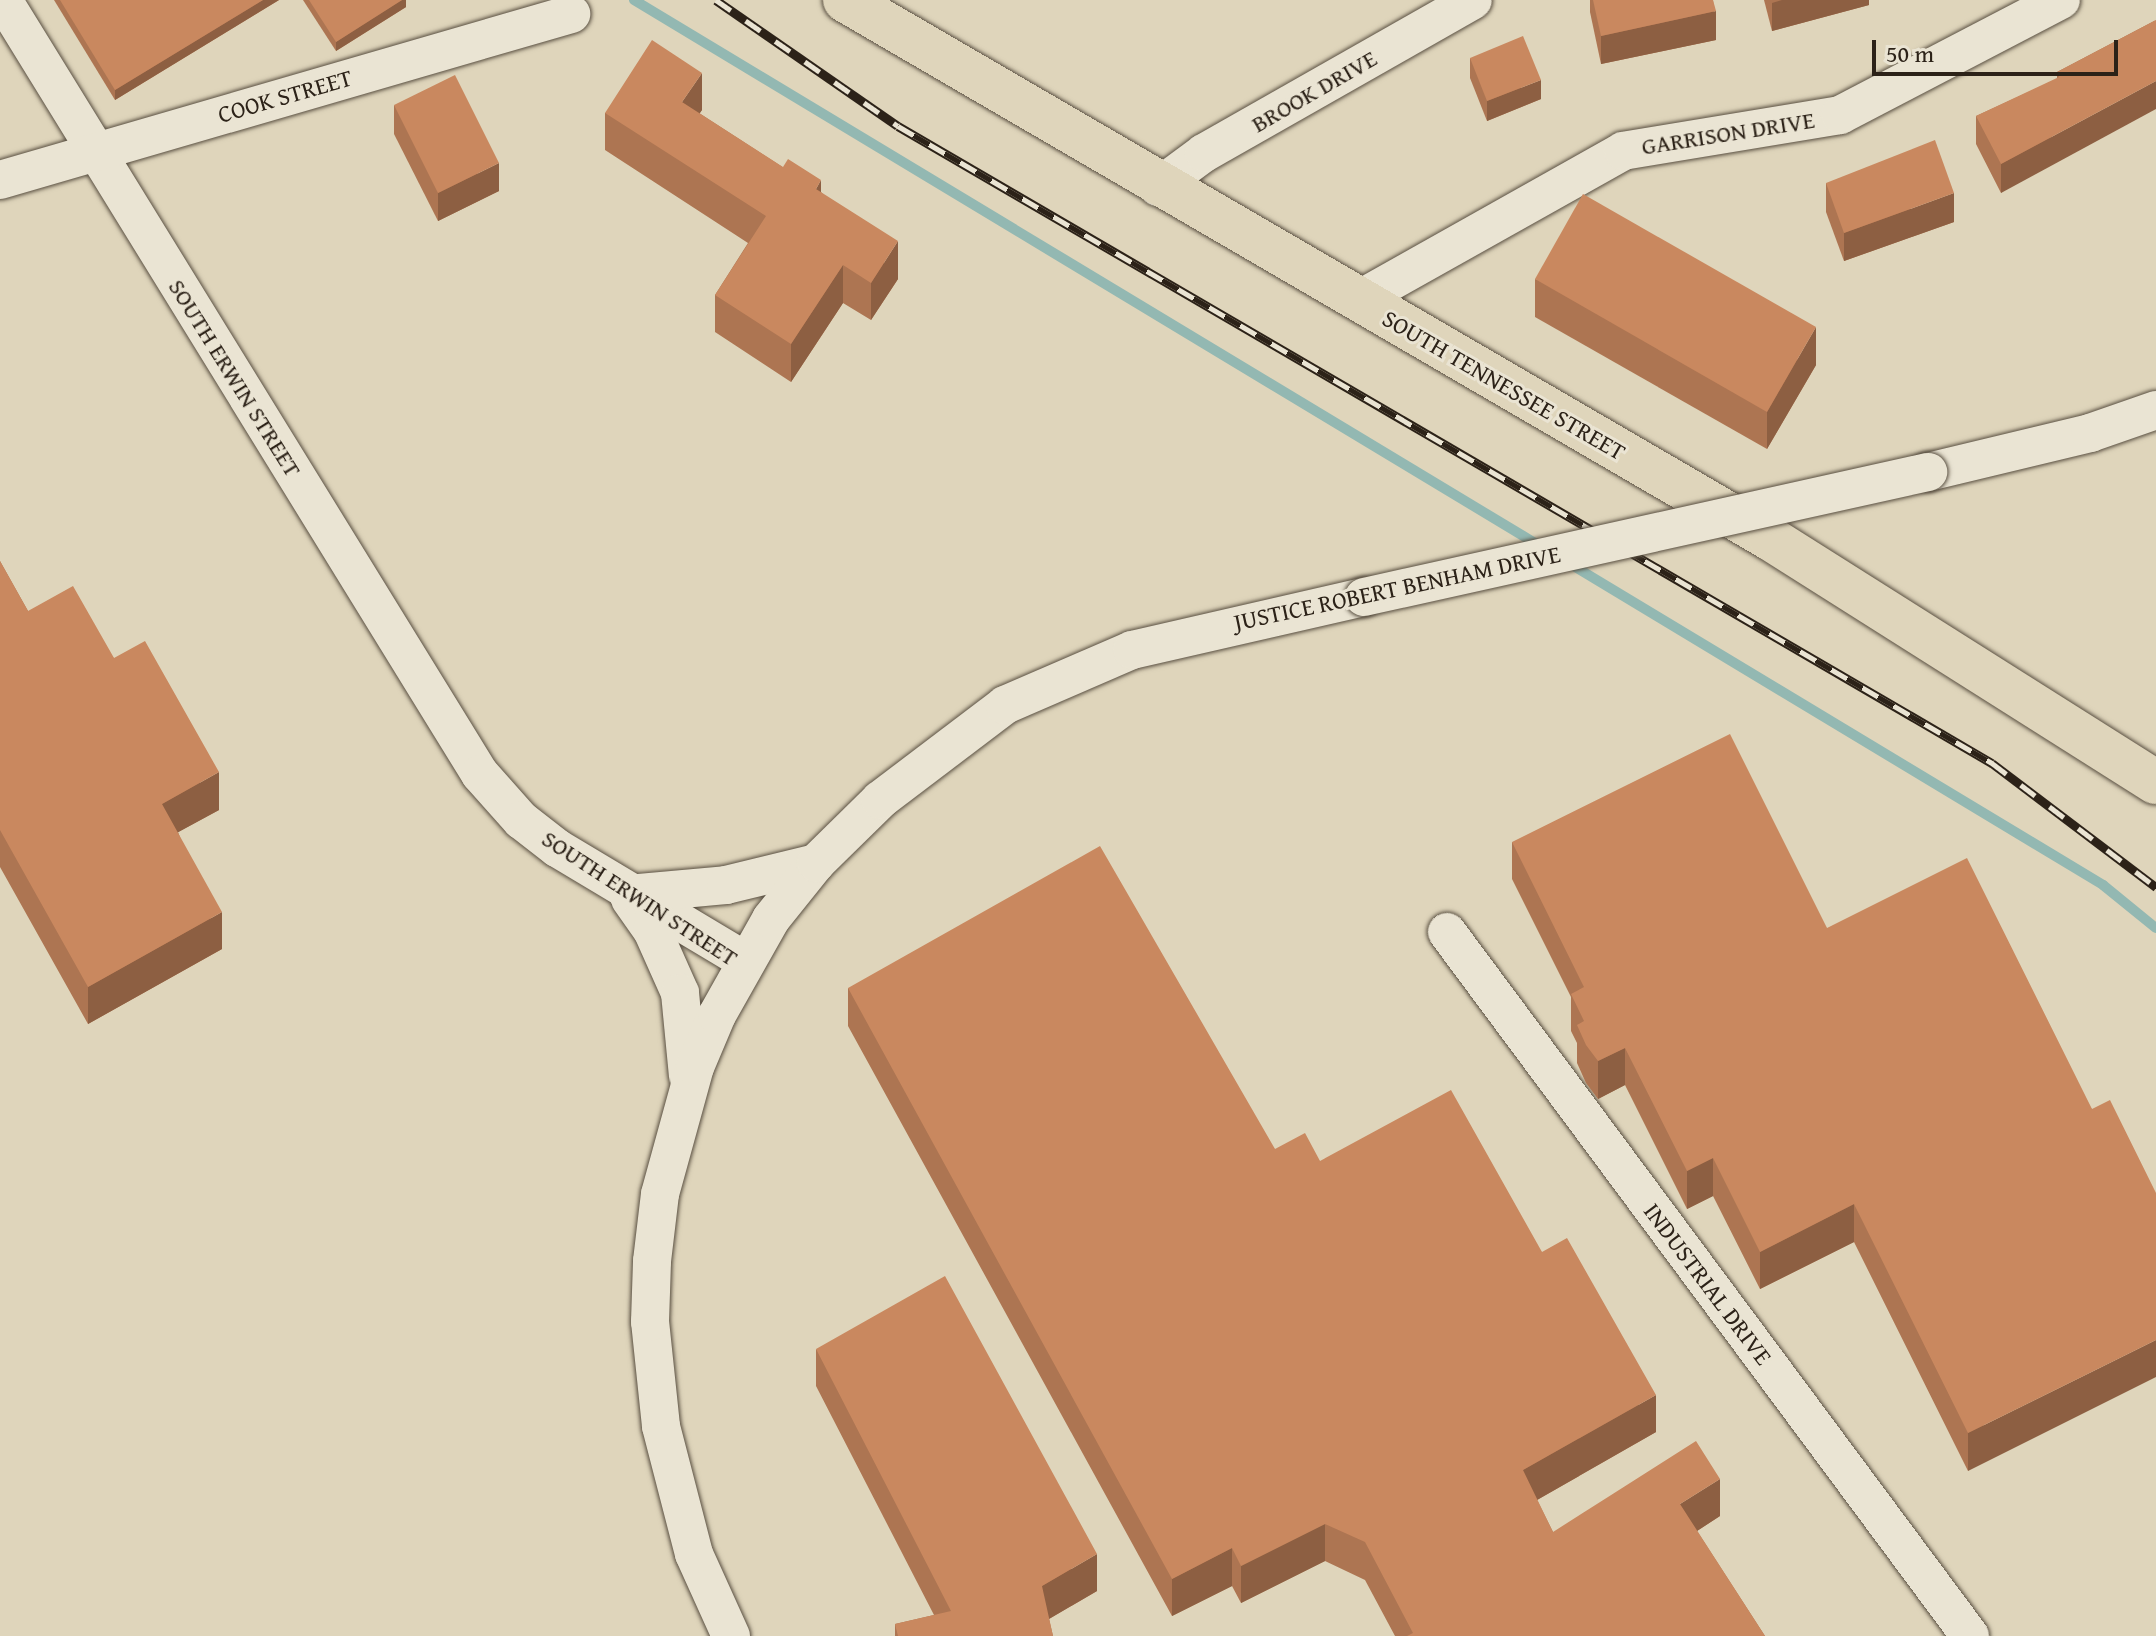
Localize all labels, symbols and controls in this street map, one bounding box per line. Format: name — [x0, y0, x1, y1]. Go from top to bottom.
scale bar — [1876, 24, 2122, 74]
text: 50 m — [1886, 36, 1934, 71]
street label: BROOK DRIVE — [1246, 44, 1382, 138]
street label: COOK STREET — [215, 63, 355, 129]
street label: GARRISON DRIVE — [1640, 105, 1816, 161]
street label: SOUTH ERWIN STREET — [163, 274, 307, 482]
street label: SOUTH TENNESSEE STREET — [1377, 304, 1631, 466]
street label: JUSTICE ROBERT BENHAM DRIVE — [1231, 539, 1563, 637]
street label: SOUTH ERWIN STREET — [537, 824, 743, 972]
street label: INDUSTRIAL DRIVE — [1638, 1197, 1778, 1371]

